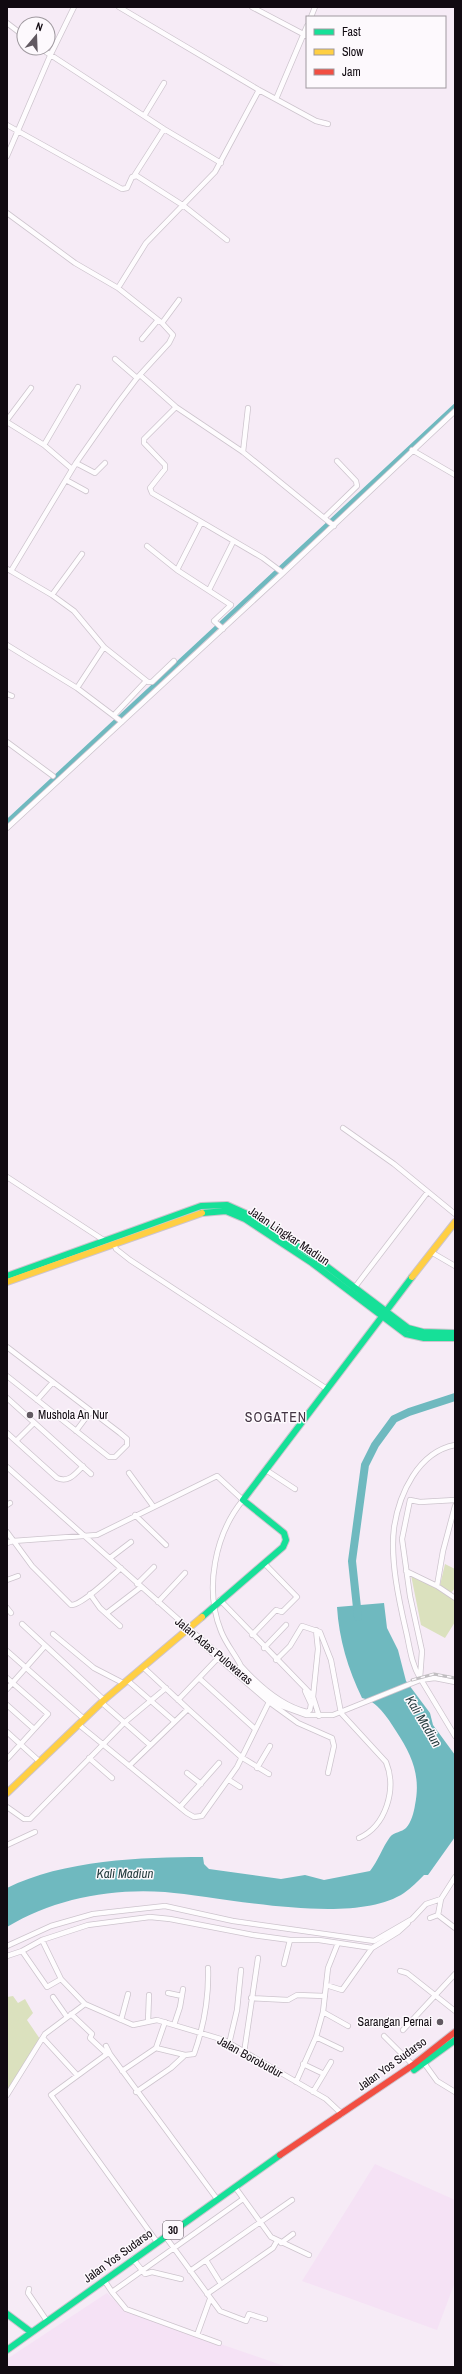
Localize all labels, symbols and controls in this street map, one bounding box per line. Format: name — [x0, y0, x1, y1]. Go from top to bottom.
north arrow — [16, 16, 56, 56]
legend — [306, 16, 446, 88]
text: N — [34, 19, 45, 34]
text: Fast — [342, 24, 361, 40]
text: Slow — [342, 44, 364, 60]
text: Jam — [342, 64, 361, 80]
street label: Jalan Lingkar Madiun — [245, 1203, 333, 1269]
place label: Mushola An Nur — [38, 1407, 109, 1423]
district label: SOGATEN — [245, 1408, 307, 1426]
marker: Mushola An Nur — [25, 1410, 35, 1420]
street label: Jalan Adas Pulowaras — [172, 1614, 256, 1688]
water label: Kali Madiun — [402, 1692, 446, 1750]
water label: Kali Madiun — [97, 1865, 154, 1882]
place label: Sarangan Pernai — [358, 2014, 432, 2030]
marker: Sarangan Pernai — [435, 2017, 445, 2027]
street label: Jalan Borobudur — [215, 2032, 286, 2082]
street label: Jalan Yos Sudarso — [354, 2034, 430, 2094]
road number: 30 — [163, 2221, 183, 2239]
street label: Jalan Yos Sudarso — [80, 2226, 156, 2286]

